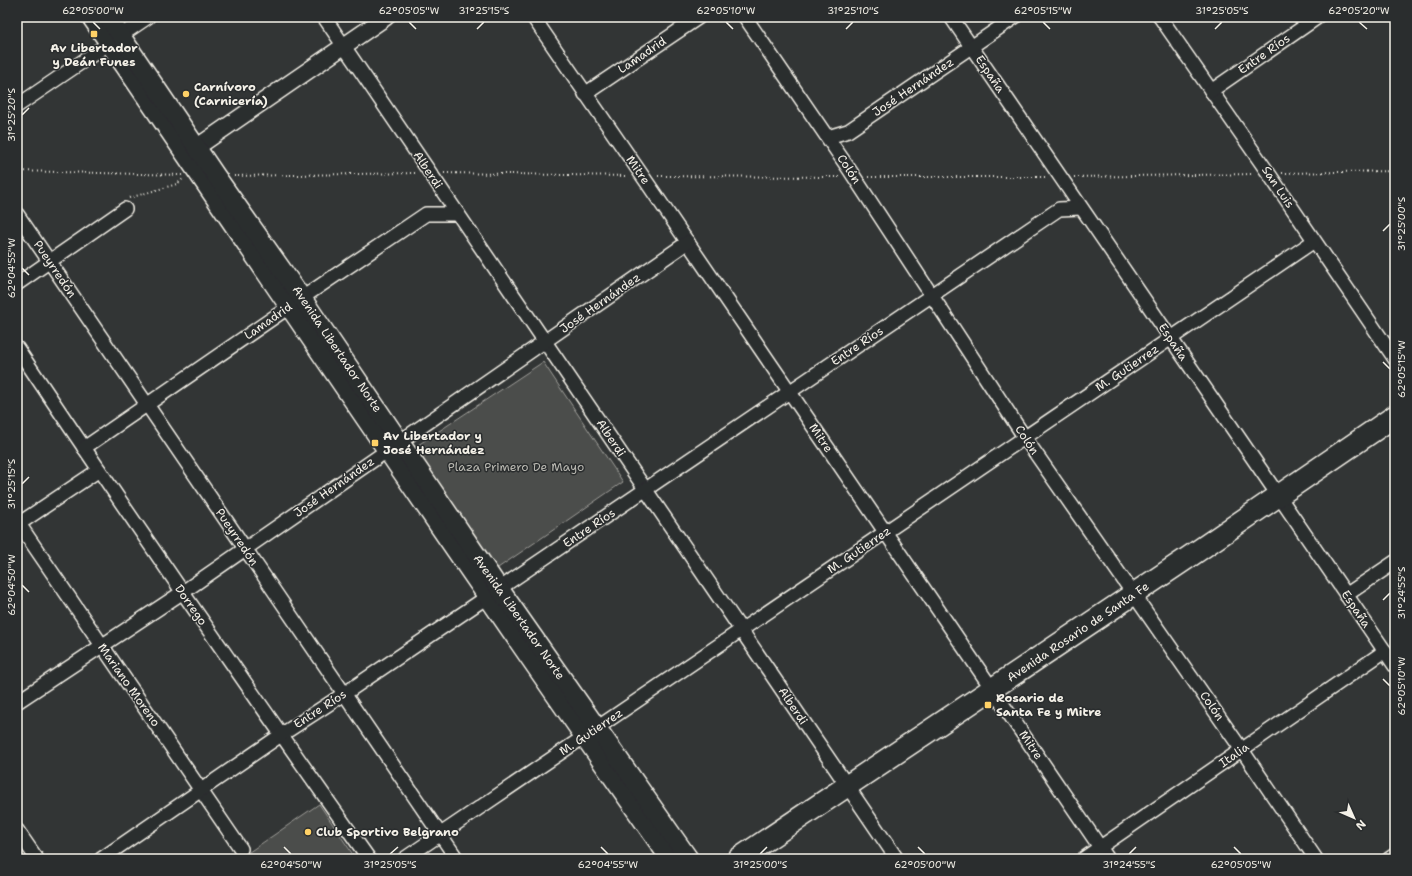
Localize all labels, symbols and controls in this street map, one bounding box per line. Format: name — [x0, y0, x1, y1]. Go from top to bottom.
text: 62°05'00"W — [62, 4, 124, 17]
text: 62°05'05"W — [379, 4, 440, 17]
text: 31°25'15"S — [459, 4, 510, 17]
text: 62°05'10"W — [697, 4, 756, 17]
text: 31°25'10"S — [827, 4, 879, 17]
text: 62°05'15"W — [1014, 4, 1072, 17]
text: 31°25'05"S — [1195, 4, 1249, 17]
text: 62°05'20"W — [1328, 4, 1390, 17]
marker: Av Libertador y Deán Funes — [89, 29, 99, 39]
street label: Entre Ríos — [1235, 30, 1293, 78]
street label: Lamadrid — [615, 33, 670, 77]
place label: Av Libertador y Deán Funes — [50, 40, 138, 70]
street label: España — [972, 52, 1009, 96]
street label: José Hernández — [869, 54, 957, 120]
place label: Carnívoro (Carnicería) — [194, 79, 268, 109]
text: 31°25'20"S — [5, 87, 18, 142]
marker: Carnívoro (Carnicería) — [181, 89, 191, 99]
street label: Alberdi — [410, 148, 446, 192]
street label: Colón — [833, 151, 865, 187]
street label: Mitre — [622, 152, 654, 188]
street label: San Luis — [1258, 163, 1298, 211]
text: 31°25'00"S — [1395, 196, 1408, 251]
text: 62°04'55"W — [5, 237, 18, 298]
street label: Pueyrredón — [30, 237, 80, 301]
street label: José Hernández — [557, 269, 643, 337]
street label: Avenida Libertador Norte — [289, 283, 385, 416]
street label: Lamadrid — [241, 298, 295, 343]
street label: España — [1155, 320, 1192, 364]
street label: Entre Ríos — [828, 323, 886, 369]
text: 62°05'15"W — [1395, 340, 1408, 398]
street label: M. Gutierrez — [1092, 341, 1162, 395]
street label: Alberdi — [593, 416, 629, 460]
street label: Mitre — [806, 420, 837, 456]
street label: Colón — [1011, 422, 1043, 458]
place label: Av Libertador y José Hernández — [383, 428, 485, 458]
marker: Av Libertador y José Hernández — [370, 438, 380, 448]
street label: José Hernández — [291, 453, 377, 521]
text: 31°25'15"S — [5, 458, 18, 509]
park label: Plaza Primero De Mayo — [448, 459, 584, 475]
street label: Pueyrredón — [212, 505, 262, 569]
street label: Entre Ríos — [560, 505, 618, 551]
street label: M. Gutierrez — [824, 523, 894, 577]
street label: Avenida Libertador Norte — [470, 551, 568, 683]
text: 62°04'50"W — [5, 554, 18, 616]
text: 31°24'55"S — [1395, 566, 1408, 619]
street label: Avenida Rosario de Santa Fe — [1004, 578, 1152, 686]
street label: Dorrego — [171, 581, 211, 629]
street label: España — [1338, 587, 1375, 631]
street label: Mariano Moreno — [94, 640, 164, 730]
text: 62°05'10"W — [1395, 656, 1408, 715]
street label: Alberdi — [775, 684, 811, 728]
street label: Entre Ríos — [291, 686, 350, 732]
street label: Colón — [1196, 688, 1228, 724]
place label: Rosario de Santa Fe y Mitre — [996, 690, 1102, 720]
marker: Rosario de Santa Fe y Mitre — [983, 700, 993, 710]
street label: M. Gutierrez — [556, 705, 626, 759]
street label: Mitre — [1016, 727, 1047, 763]
street label: Italia — [1216, 739, 1253, 771]
north arrow — [1334, 798, 1374, 838]
text: N — [1352, 816, 1369, 833]
place label: Club Sportivo Belgrano — [316, 824, 459, 840]
marker: Club Sportivo Belgrano — [303, 827, 313, 837]
text: 62°04'50"W — [260, 858, 322, 871]
text: 31°25'05"S — [363, 858, 417, 871]
text: 62°04'55"W — [578, 858, 639, 871]
text: 31°25'00"S — [733, 858, 788, 871]
text: 62°05'00"W — [894, 858, 956, 871]
text: 31°24'55"S — [1103, 858, 1156, 871]
text: 62°05'05"W — [1211, 858, 1272, 871]

